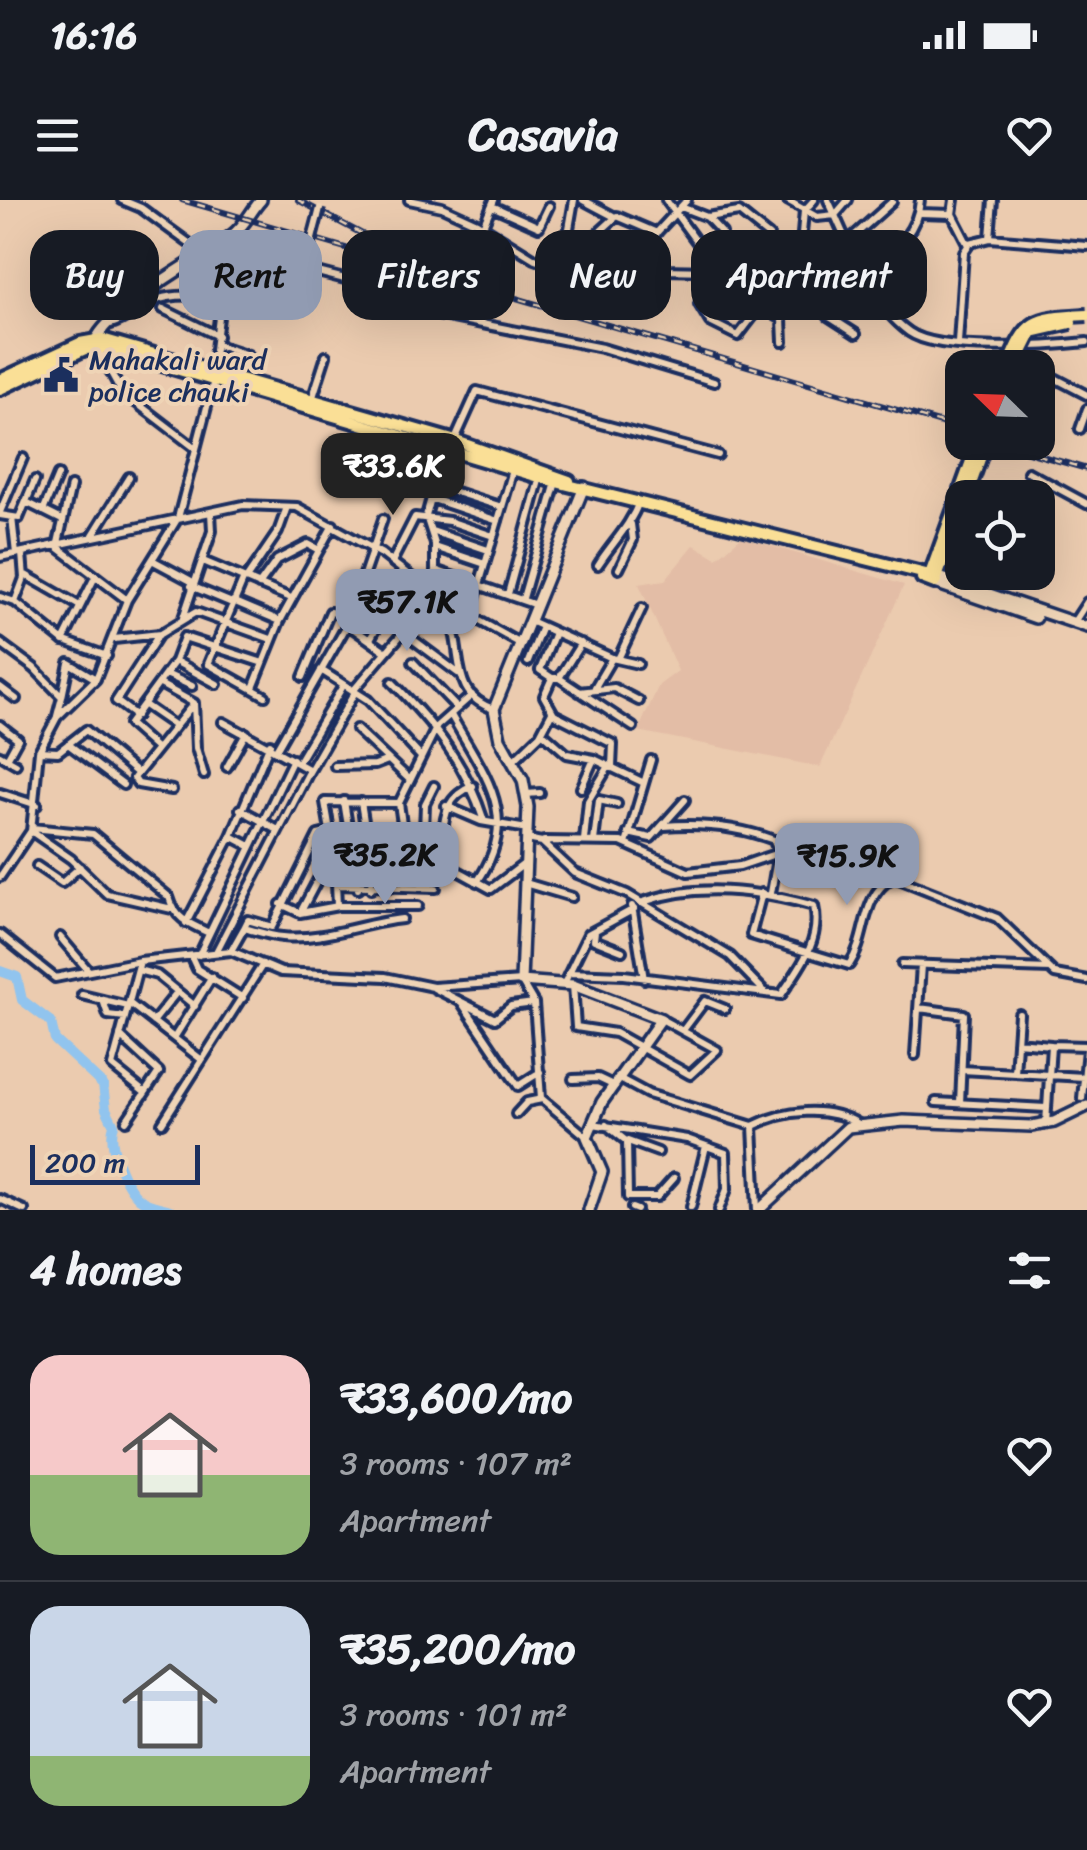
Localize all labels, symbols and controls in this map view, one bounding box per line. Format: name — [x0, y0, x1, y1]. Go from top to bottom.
text: 16:16 — [50, 2, 137, 69]
text: Casavia — [469, 95, 618, 175]
icon: menu — [30, 108, 85, 163]
icon: heart — [1002, 108, 1057, 163]
chip: Buy — [30, 230, 159, 320]
chip: Rent — [179, 230, 322, 320]
chip: Filters — [342, 230, 515, 320]
chip: New — [535, 230, 671, 320]
chip: Apartment — [691, 230, 927, 320]
place label: Mahakali ward police chauki — [87, 335, 268, 416]
north arrow — [945, 350, 1055, 460]
map controls — [945, 350, 1055, 590]
public building icon: Mahakali ward police chauki — [42, 356, 80, 394]
pin: ₹33.6K — [312, 433, 474, 518]
text: ₹33.6K — [343, 437, 443, 494]
button: locate — [945, 480, 1055, 590]
pin: ₹57.1K — [326, 569, 488, 654]
text: ₹57.1K — [358, 573, 456, 630]
pin: ₹35.2K — [304, 822, 466, 907]
pin: ₹15.9K — [766, 823, 928, 908]
text: ₹35.2K — [334, 826, 436, 883]
text: ₹15.9K — [797, 827, 897, 884]
text: 200 m — [45, 1138, 125, 1187]
scale bar — [30, 1140, 200, 1184]
text: 4 homes — [30, 1233, 182, 1307]
icon: filters — [1002, 1243, 1057, 1298]
text: ₹33,600/mo — [340, 1361, 572, 1435]
icon: home — [110, 1395, 230, 1515]
icon: heart — [1002, 1428, 1057, 1483]
text: 3 rooms · 107 m² — [340, 1435, 572, 1492]
text: Apartment — [340, 1492, 491, 1549]
text: ₹35,200/mo — [340, 1612, 575, 1686]
icon: home — [110, 1646, 230, 1766]
icon: heart — [1002, 1679, 1057, 1734]
text: 3 rooms · 101 m² — [340, 1686, 568, 1743]
text: Apartment — [340, 1743, 491, 1800]

